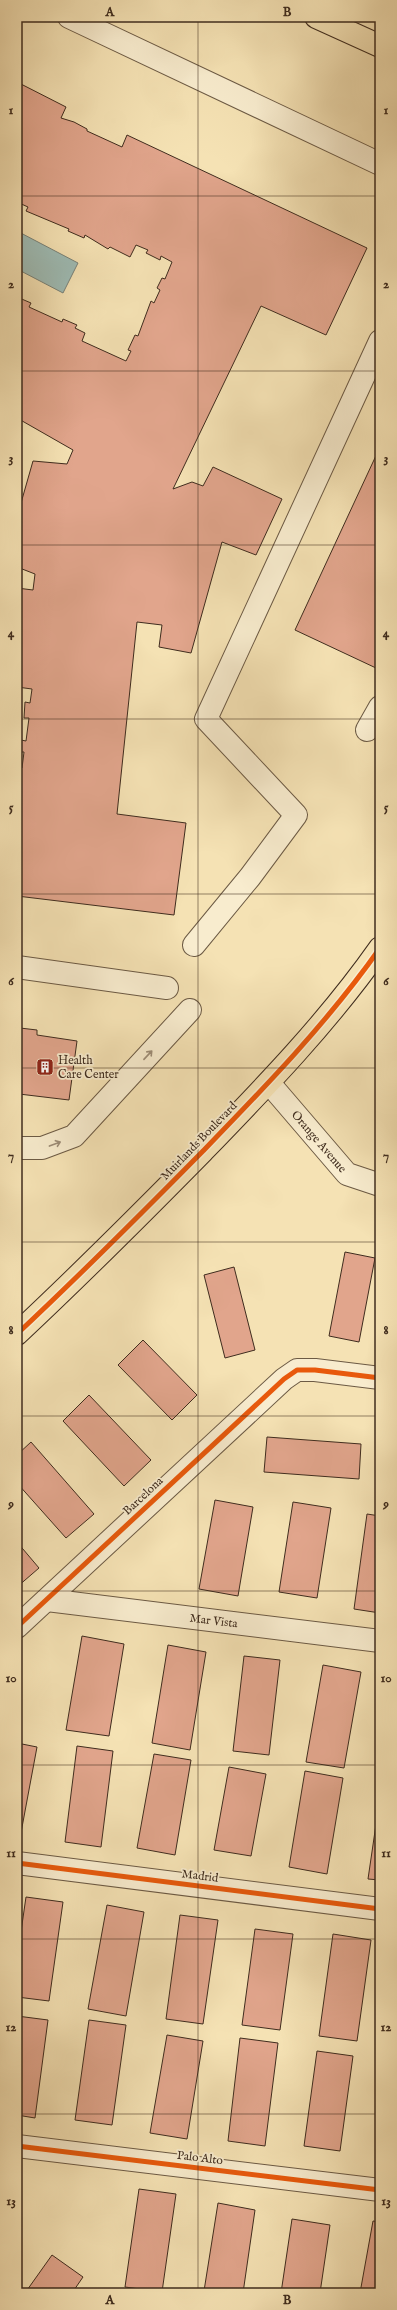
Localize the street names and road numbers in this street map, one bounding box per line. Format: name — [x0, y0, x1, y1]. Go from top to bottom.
street label: Muirlands Boulevard — [158, 1098, 241, 1184]
street label: Orange Avenue — [288, 1107, 350, 1176]
street label: Barcelona — [120, 1473, 167, 1518]
street label: Mar Vista — [189, 1610, 239, 1631]
street label: Madrid — [181, 1866, 220, 1886]
street label: Palo Alto — [176, 2148, 224, 2168]

